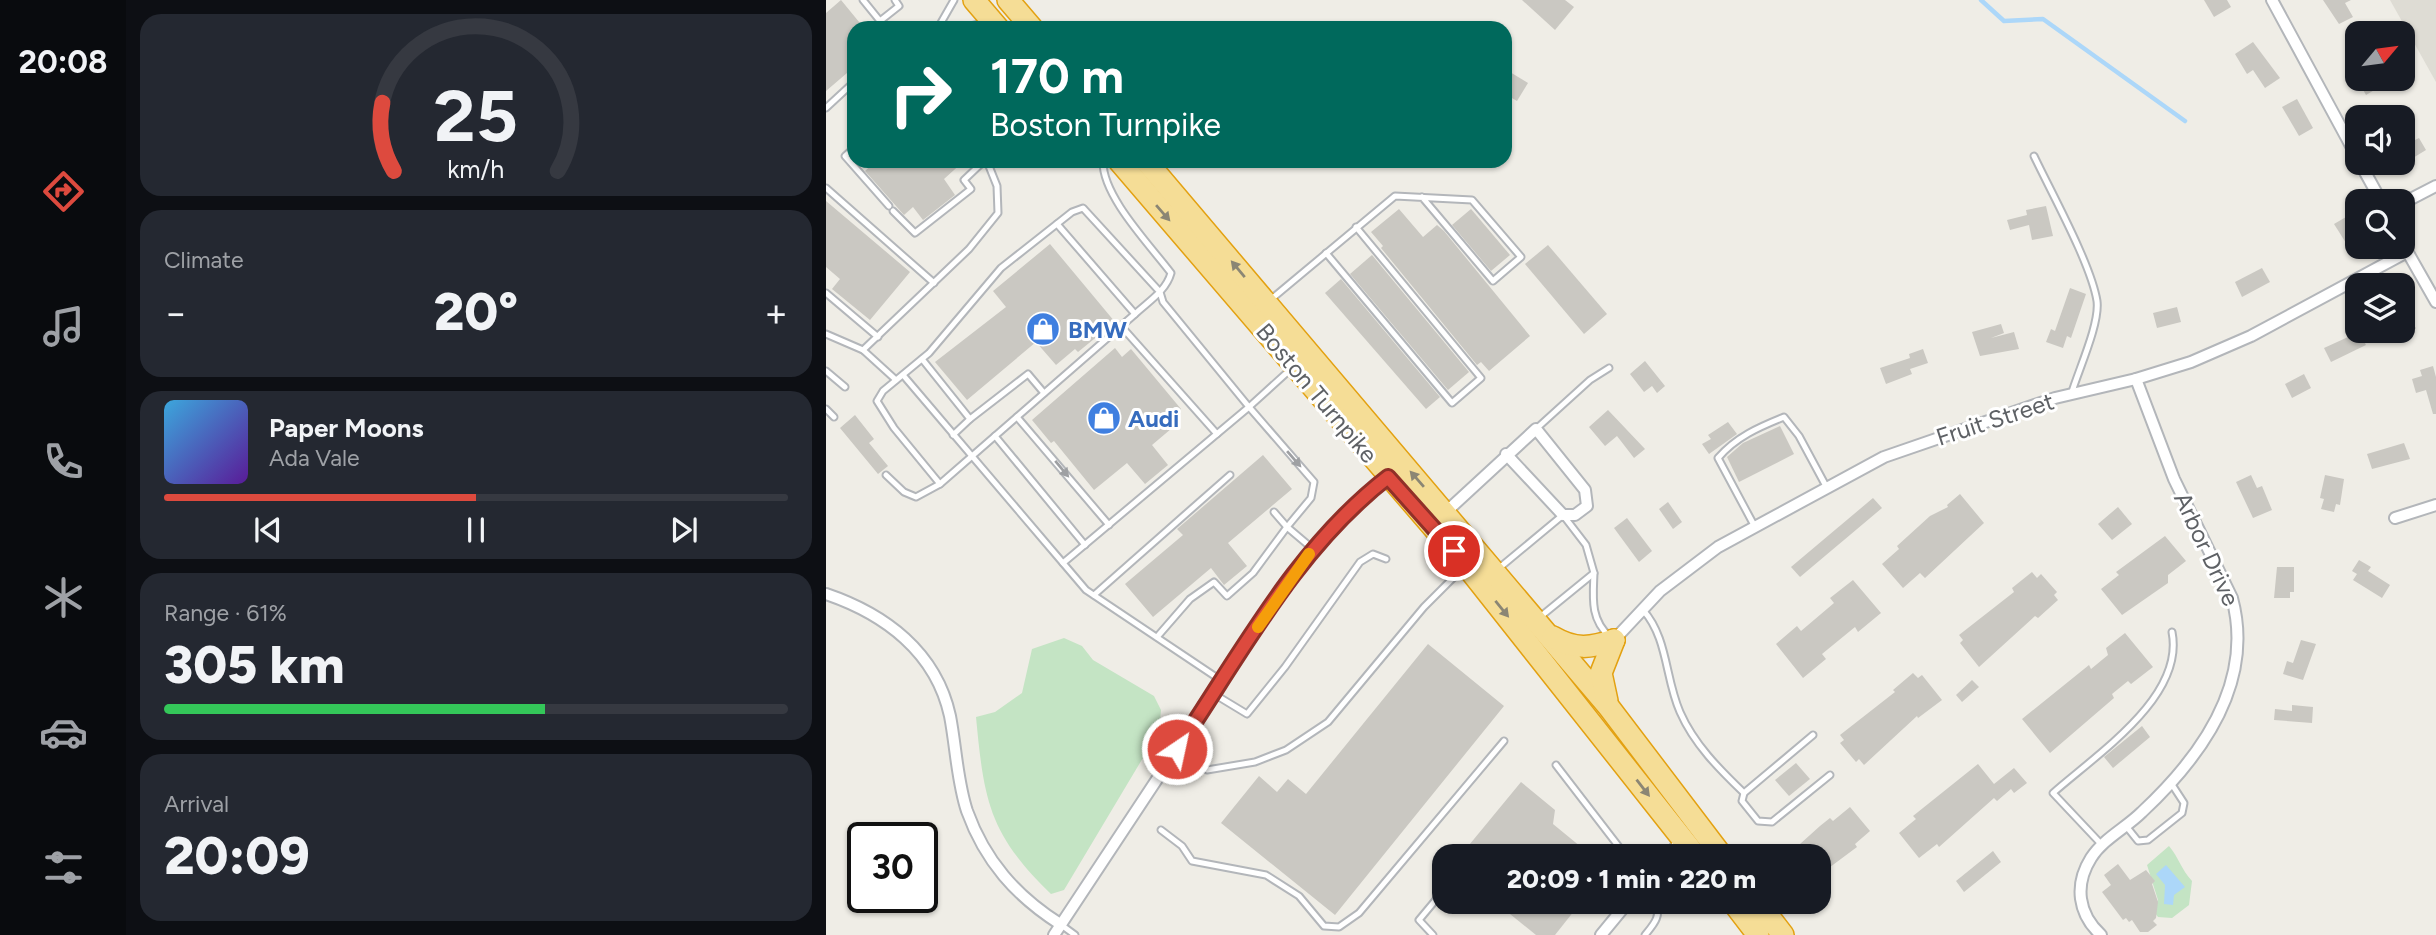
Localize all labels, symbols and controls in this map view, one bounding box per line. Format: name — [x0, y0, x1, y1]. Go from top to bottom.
north arrow — [2345, 21, 2415, 91]
map controls — [2345, 21, 2415, 343]
text: 20:08 — [18, 43, 108, 81]
text: 170 m — [990, 46, 1124, 105]
icon: right — [875, 49, 966, 140]
text: 25 — [434, 72, 518, 159]
button: sound — [2345, 105, 2415, 175]
text: Boston Turnpike — [990, 106, 1221, 144]
text: km/h — [447, 154, 505, 184]
icon: directions — [39, 167, 88, 216]
button: search — [2345, 189, 2415, 259]
one-way arrow — [1155, 204, 1170, 221]
text: Climate — [164, 246, 243, 274]
one-way arrow — [1231, 260, 1246, 277]
button: layers — [2345, 273, 2415, 343]
text: 20° — [434, 281, 518, 343]
text: − — [164, 290, 188, 336]
text: + — [764, 290, 788, 336]
icon: music — [39, 302, 88, 351]
shop icon: BMW — [1024, 310, 1062, 348]
place label: BMW — [1068, 315, 1127, 344]
street label: Boston Turnpike — [1250, 317, 1384, 469]
street label: Fruit Street — [1932, 386, 2058, 452]
shop icon: Audi — [1085, 399, 1123, 437]
place label: Audi — [1128, 404, 1179, 433]
text: Paper Moons — [269, 412, 424, 444]
icon: phone — [39, 437, 88, 486]
text: Ada Vale — [269, 444, 360, 472]
one-way arrow — [1286, 450, 1301, 467]
one-way arrow — [1054, 460, 1069, 477]
one-way arrow — [1410, 471, 1425, 488]
street label: Arbor Drive — [2168, 488, 2246, 610]
icon: previous — [249, 511, 287, 549]
icon: pause — [457, 511, 495, 549]
icon: next — [665, 511, 703, 549]
pin — [1424, 521, 1484, 581]
icon: arrive — [1435, 532, 1473, 570]
icon: climate — [39, 573, 88, 622]
text: Range · 61% — [164, 599, 287, 627]
one-way arrow — [1494, 600, 1509, 618]
text: 305 km — [164, 634, 345, 696]
icon: car — [39, 708, 88, 757]
position arrow — [1140, 712, 1214, 786]
one-way arrow — [1636, 778, 1651, 796]
text: Arrival — [164, 790, 229, 818]
speed limit sign: 30 — [847, 822, 938, 913]
text: 20:09 — [164, 825, 310, 887]
icon: filters — [39, 843, 88, 892]
text: 20:09 · 1 min · 220 m — [1507, 863, 1756, 895]

